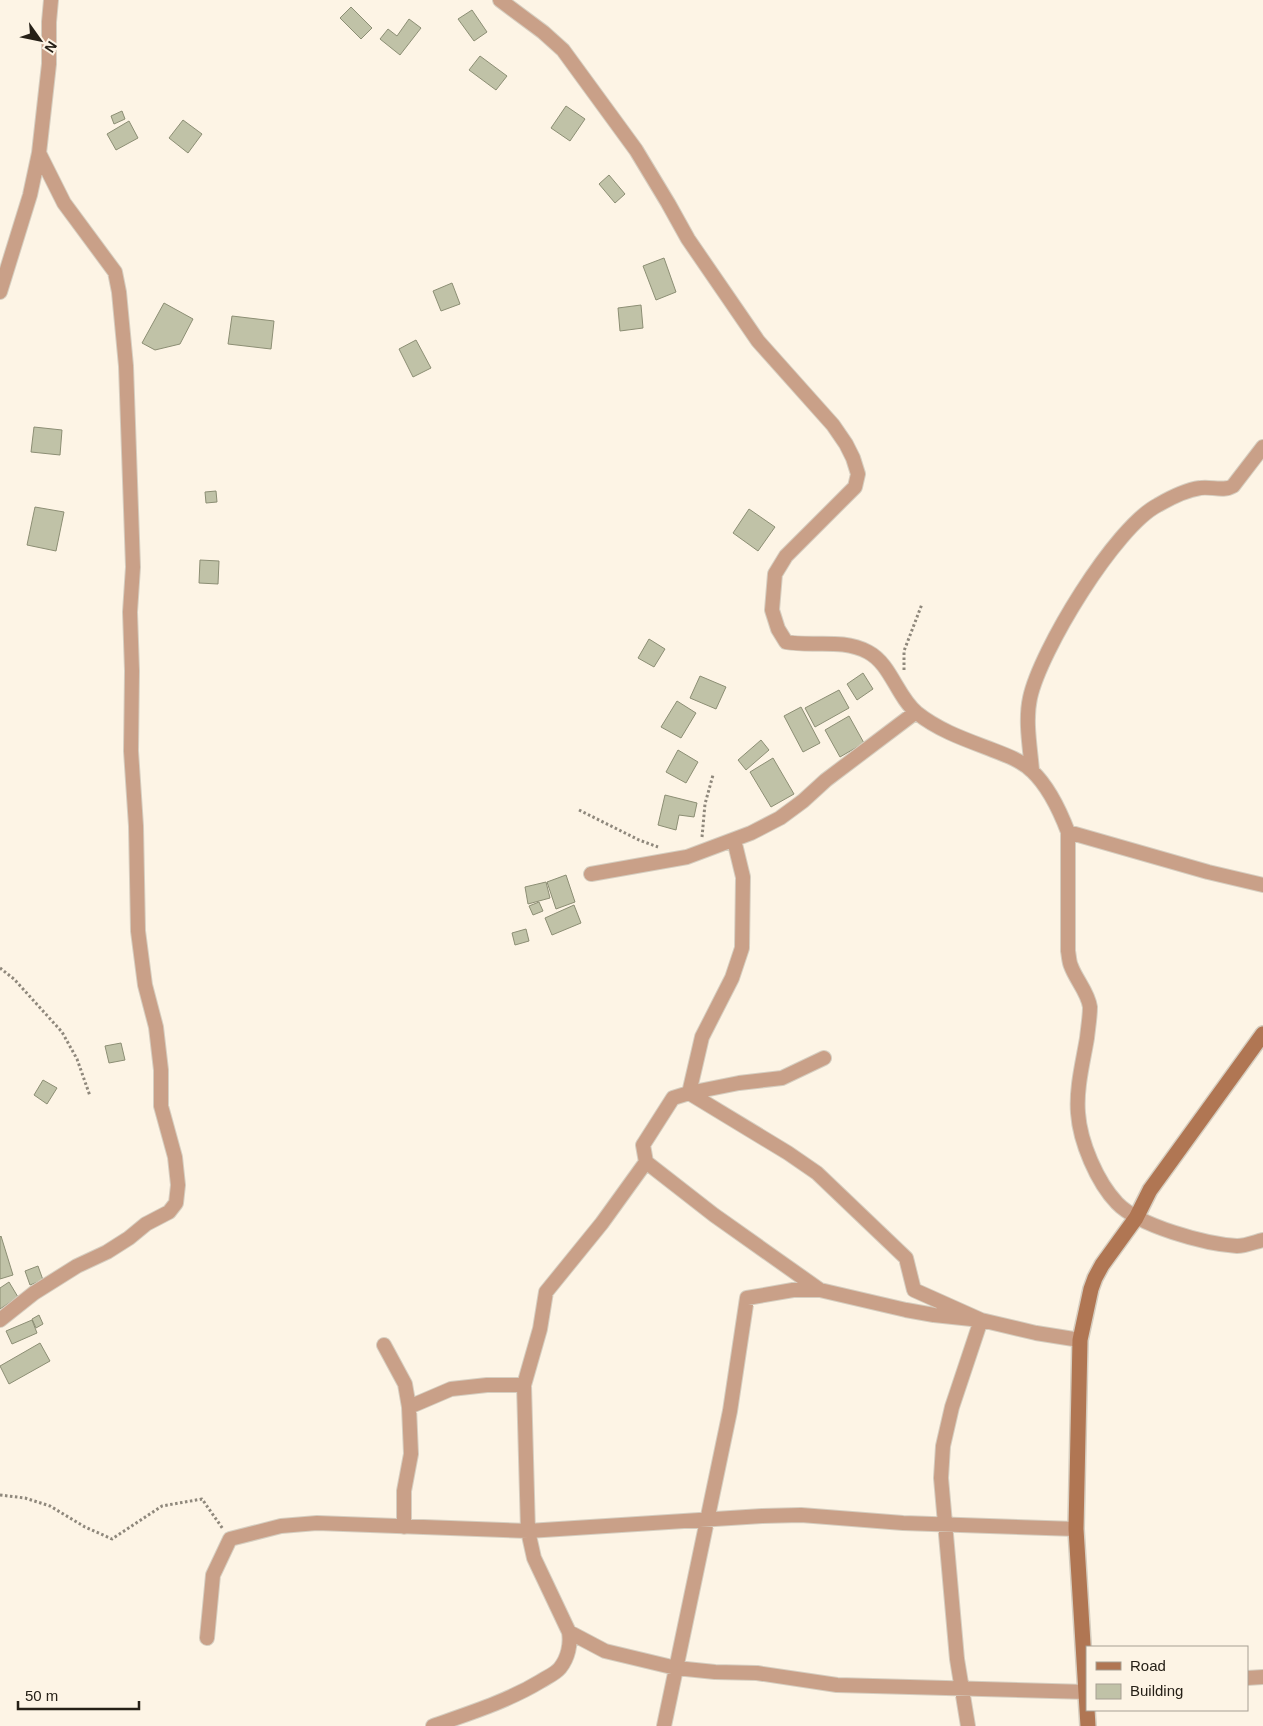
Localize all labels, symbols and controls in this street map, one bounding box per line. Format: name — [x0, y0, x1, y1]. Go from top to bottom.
north arrow — [15, 15, 65, 65]
text: N — [41, 38, 60, 56]
legend — [1086, 1646, 1248, 1711]
text: Road — [1130, 1657, 1166, 1674]
scale bar — [18, 1678, 139, 1710]
text: Building — [1130, 1682, 1183, 1699]
text: 50 m — [25, 1687, 58, 1704]

